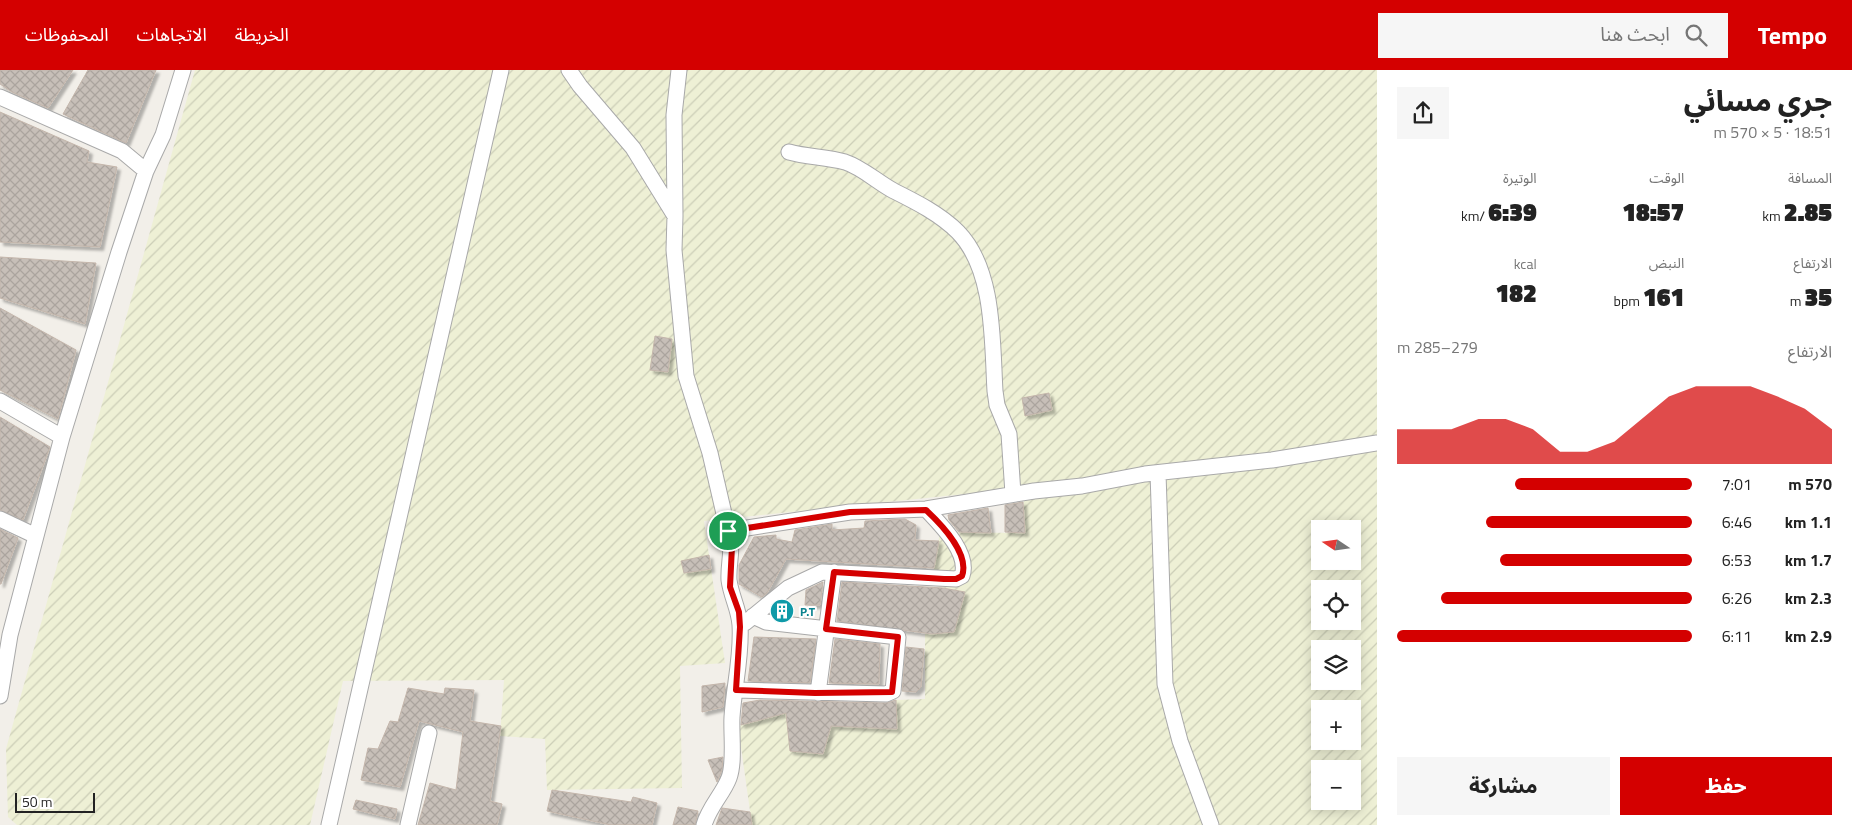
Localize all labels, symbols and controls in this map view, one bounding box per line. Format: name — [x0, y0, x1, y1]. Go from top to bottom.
search box — [1378, 13, 1728, 58]
text: Tempo — [1758, 17, 1827, 53]
text: ابحث هنا — [1600, 19, 1670, 48]
text: المحفوظات — [25, 21, 109, 48]
text: الاتجاهات — [137, 21, 207, 48]
text: الخريطة — [235, 21, 289, 48]
icon: search — [1682, 21, 1710, 49]
text: جري مسائي — [1684, 79, 1832, 122]
button: share — [1397, 87, 1449, 139]
text: 18:51 · 5 × 570 m — [1713, 120, 1832, 144]
text: الوتيرة — [1503, 167, 1537, 188]
text: الوقت — [1649, 167, 1684, 188]
text: المسافة — [1788, 167, 1832, 188]
text: 6:39 — [1488, 193, 1537, 231]
text: 18:57 — [1622, 193, 1684, 231]
text: 2.85 — [1784, 193, 1832, 231]
text: /km — [1461, 205, 1488, 226]
text: km — [1762, 205, 1784, 226]
text: النبض — [1649, 252, 1684, 273]
text: الارتفاع — [1794, 252, 1832, 273]
text: kcal — [1514, 253, 1537, 274]
text: 182 — [1495, 274, 1537, 312]
text: 161 — [1643, 278, 1684, 316]
text: 35 — [1804, 278, 1832, 316]
text: bpm — [1614, 290, 1643, 311]
text: m — [1790, 290, 1804, 311]
text: 279–285 m — [1397, 335, 1478, 359]
text: الارتفاع — [1788, 339, 1832, 363]
text: 7:01 — [1722, 472, 1752, 496]
text: 570 m — [1788, 472, 1832, 496]
pin — [707, 510, 749, 552]
text: 6:46 — [1722, 510, 1752, 534]
text: 1.1 km — [1785, 510, 1832, 534]
icon: arrive — [714, 517, 742, 545]
north arrow — [1311, 520, 1361, 570]
map controls — [1311, 520, 1361, 810]
text: 6:53 — [1722, 548, 1752, 572]
text: 1.7 km — [1785, 548, 1832, 572]
button: locate — [1311, 580, 1361, 630]
text: 6:26 — [1722, 586, 1752, 610]
text: 2.3 km — [1785, 586, 1832, 610]
building icon: P.T — [769, 598, 795, 624]
place label: P.T — [800, 602, 816, 621]
text: 6:11 — [1722, 624, 1752, 648]
text: 2.9 km — [1785, 624, 1832, 648]
button: layers — [1311, 640, 1361, 690]
button: + — [1311, 700, 1361, 750]
button: مشاركة — [1397, 757, 1610, 815]
button: حفظ — [1620, 757, 1832, 815]
button: − — [1311, 760, 1361, 810]
scale bar — [15, 790, 95, 813]
text: 50 m — [22, 791, 52, 812]

